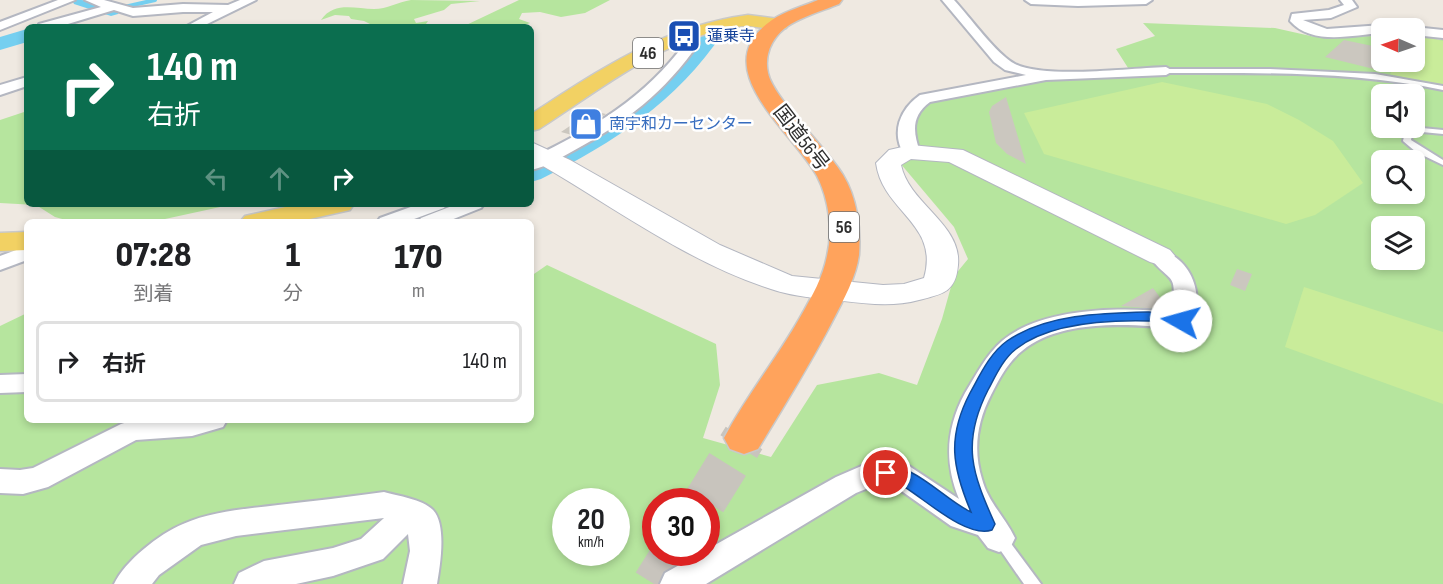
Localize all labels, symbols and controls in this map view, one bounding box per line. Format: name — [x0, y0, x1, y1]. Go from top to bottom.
bus stop icon: 蓮乗寺 — [666, 18, 702, 54]
north arrow — [1371, 18, 1425, 72]
map controls — [1371, 18, 1425, 270]
place label: 蓮乗寺 — [707, 27, 755, 46]
road number: 46 — [633, 38, 663, 68]
text: 140 m — [147, 42, 238, 93]
icon: right — [48, 48, 126, 126]
button: sound — [1371, 84, 1425, 138]
text: 右折 — [147, 100, 201, 132]
street label: 国道56号 — [768, 100, 834, 176]
shop icon: 南宇和カーセンター — [568, 106, 604, 142]
place label: 南宇和カーセンター — [609, 115, 753, 134]
button: search — [1371, 150, 1425, 204]
icon: left — [200, 162, 233, 195]
icon: ahead — [263, 162, 296, 195]
icon: right — [326, 162, 359, 195]
road number: 56 — [829, 212, 859, 242]
button: layers — [1371, 216, 1425, 270]
text: 07:28 — [115, 234, 192, 277]
text: 1 — [286, 234, 300, 277]
text: 170 — [394, 236, 443, 279]
text: m — [412, 279, 425, 303]
text: 到着 — [133, 282, 173, 306]
text: 分 — [283, 282, 303, 306]
position arrow — [1149, 289, 1213, 353]
icon: right — [51, 345, 84, 378]
text: 140 m — [463, 348, 507, 375]
text: 右折 — [102, 351, 146, 378]
pin — [860, 447, 911, 498]
icon: arrive — [869, 456, 902, 489]
speed limit sign: 30 — [642, 488, 720, 566]
text: 20 — [577, 502, 605, 538]
text: km/h — [578, 533, 604, 552]

